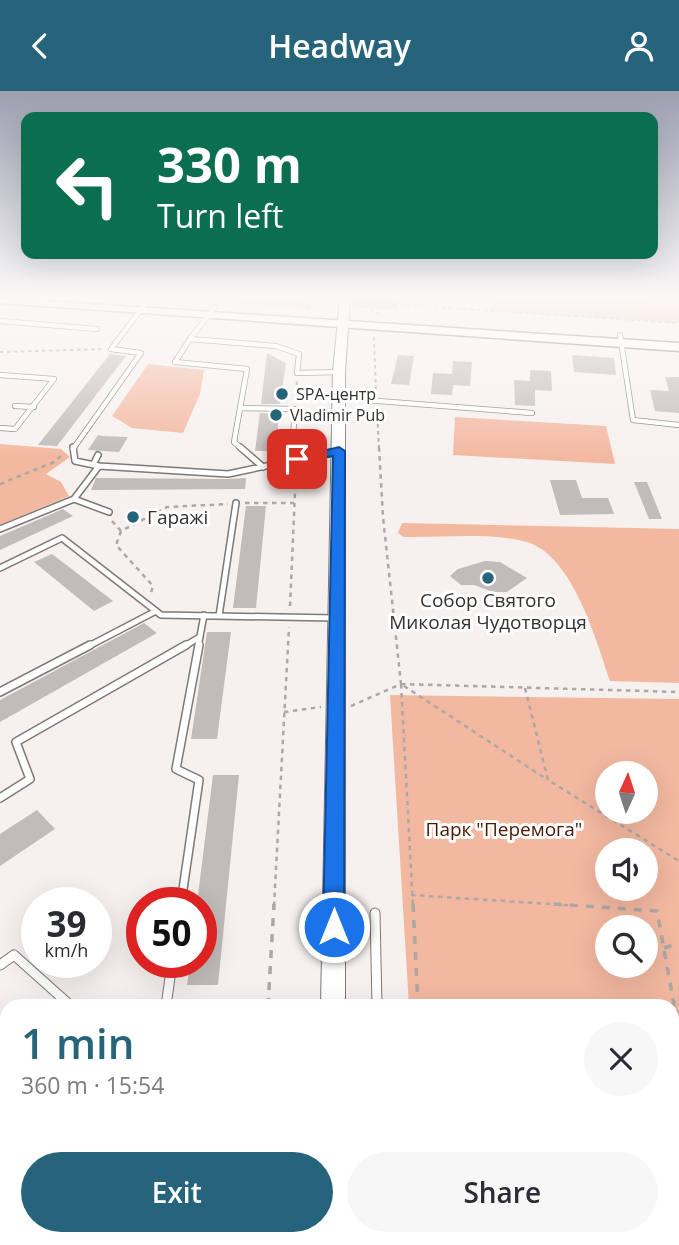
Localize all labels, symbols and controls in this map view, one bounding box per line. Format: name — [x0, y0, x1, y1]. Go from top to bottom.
text: Headway — [268, 24, 411, 67]
icon: back — [21, 27, 59, 65]
icon: person — [620, 27, 658, 65]
text: 330 m — [157, 131, 302, 197]
icon: left — [42, 140, 133, 231]
text: Turn left — [157, 194, 283, 237]
place label: SPA-центр — [296, 383, 376, 405]
marker: SPA-центр — [274, 386, 290, 402]
place label: Vladimir Pub — [290, 404, 385, 426]
marker: Vladimir Pub — [268, 407, 284, 423]
pin — [267, 429, 327, 489]
icon: arrive — [278, 440, 316, 478]
place label: Гаражі — [147, 504, 208, 530]
marker: Гаражі — [125, 509, 141, 525]
marker: Собор Святого Миколая Чудотворця — [480, 570, 496, 586]
place label: Собор Святого Миколая Чудотворця — [389, 587, 587, 635]
north arrow — [595, 761, 658, 824]
map controls — [595, 761, 658, 978]
park label: Парк "Перемога" — [426, 816, 582, 842]
button: sound — [595, 838, 658, 901]
speed limit sign: 50 — [126, 887, 217, 978]
position arrow — [297, 890, 371, 964]
text: 39 — [46, 900, 87, 947]
button: search — [595, 915, 658, 978]
text: km/h — [45, 938, 88, 962]
text: 1 min — [21, 1014, 134, 1071]
button: close — [584, 1022, 658, 1096]
text: 360 m · 15:54 — [21, 1069, 164, 1101]
button: Exit — [21, 1152, 333, 1232]
button: Share — [347, 1152, 658, 1232]

